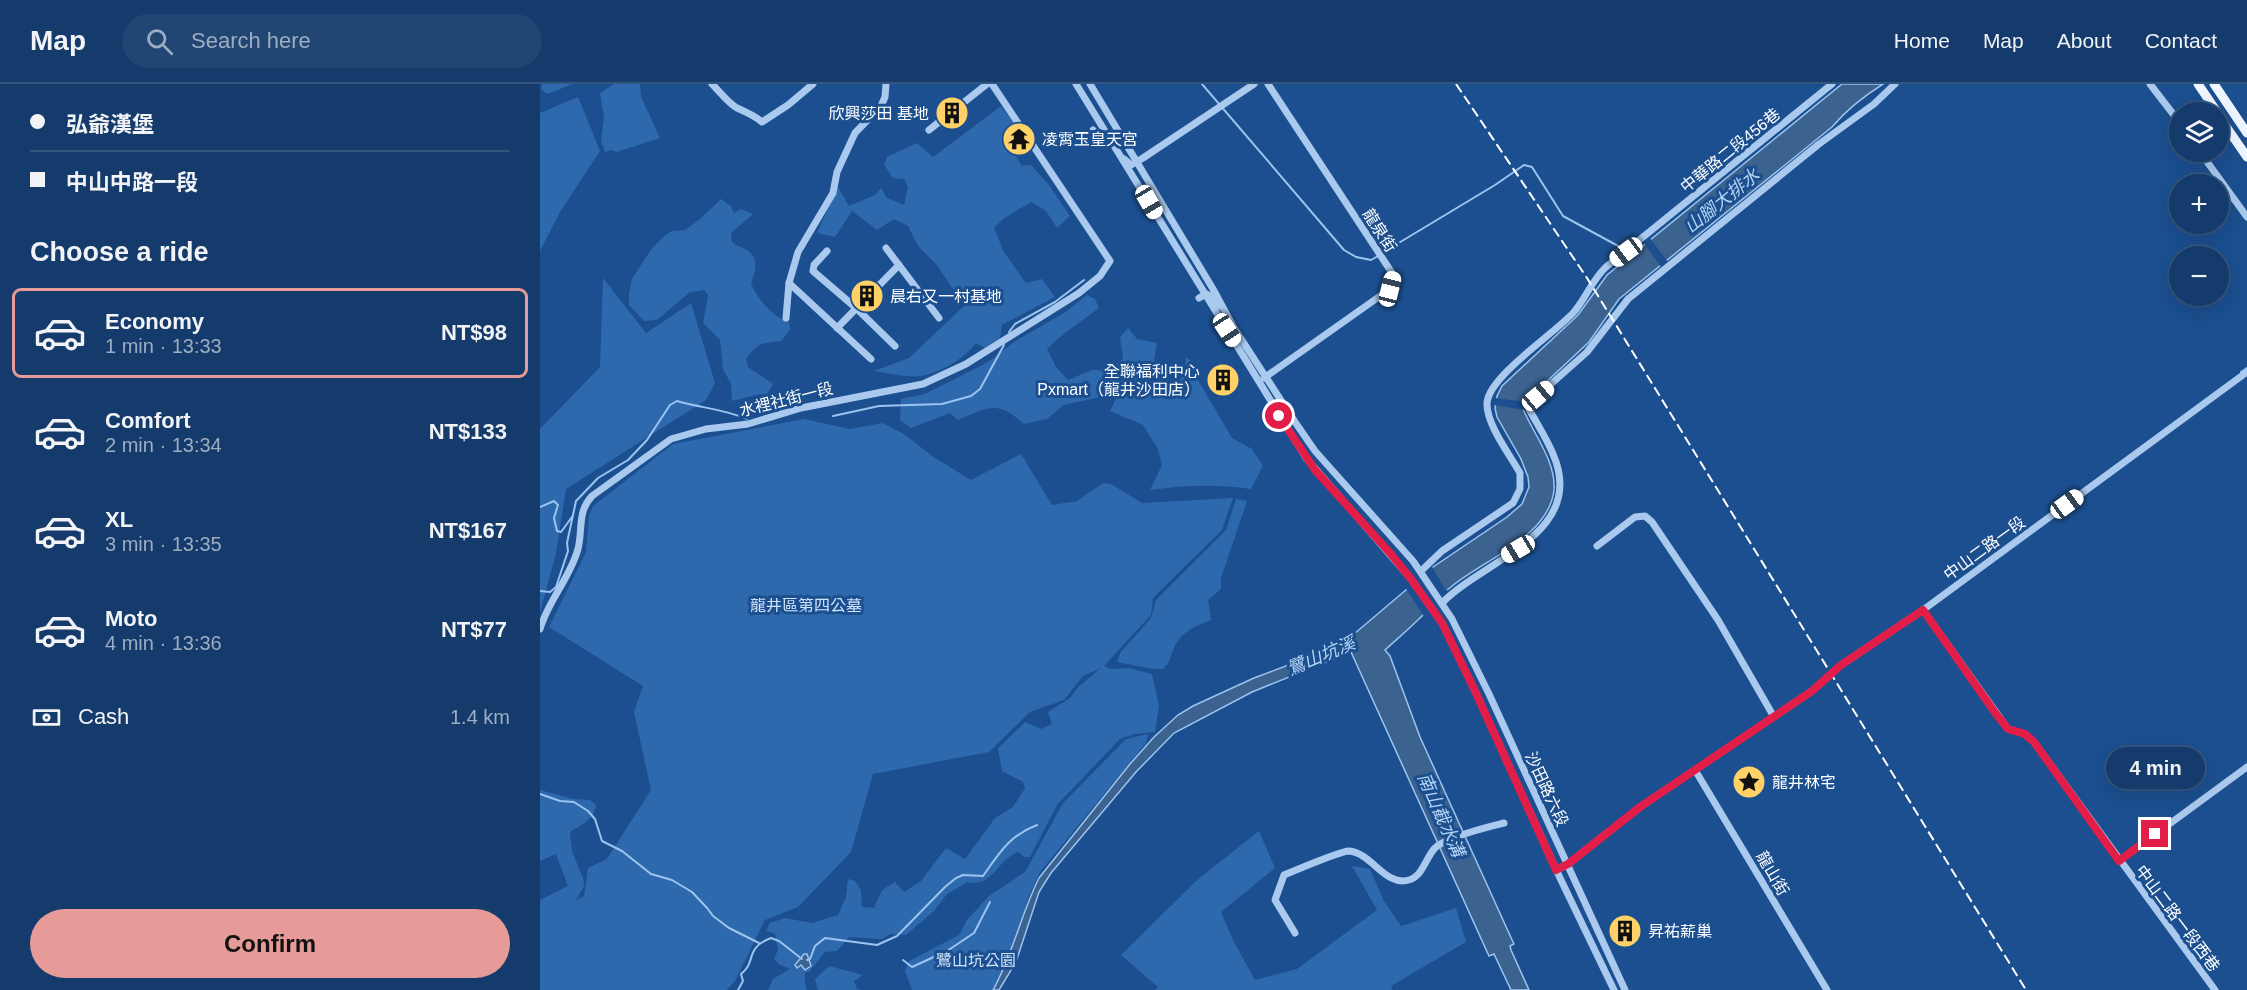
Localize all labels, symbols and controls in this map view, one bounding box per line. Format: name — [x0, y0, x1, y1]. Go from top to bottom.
search box — [122, 14, 542, 68]
text: Map — [30, 25, 86, 56]
icon: search — [143, 25, 176, 58]
text: Search here — [191, 28, 311, 53]
text: Home — [1894, 29, 1950, 52]
text: Map — [1983, 29, 2024, 52]
text: About — [2057, 29, 2112, 52]
text: Contact — [2145, 29, 2217, 52]
building icon: 欣興莎田 基地 — [934, 95, 970, 131]
map controls — [2169, 102, 2229, 306]
button: layers — [2169, 102, 2229, 162]
place label: 欣興莎田 基地 — [829, 105, 929, 122]
street label: 中華路二段456巷 — [1677, 105, 1783, 196]
text: 弘爺漢堡 — [66, 112, 154, 137]
temple icon: 凌霄玉皇天宮 — [1001, 121, 1037, 157]
place label: 凌霄玉皇天宮 — [1042, 131, 1138, 148]
water label: 山腳大排水 — [1681, 164, 1764, 237]
text: 中山中路一段 — [66, 170, 198, 195]
button: + — [2169, 174, 2229, 234]
car — [1132, 182, 1166, 222]
street label: 龍泉街 — [1359, 206, 1400, 255]
car — [1606, 234, 1646, 270]
text: Choose a ride — [30, 237, 209, 267]
button: − — [2169, 246, 2229, 306]
car — [1377, 269, 1403, 309]
building icon: 晨右又一村基地 — [849, 278, 885, 314]
place label: 晨右又一村基地 — [890, 288, 1002, 305]
icon: car — [33, 306, 87, 360]
text: Economy — [105, 309, 204, 334]
car — [1210, 310, 1244, 350]
text: NT$98 — [441, 320, 507, 345]
text: 1 min · 13:33 — [105, 335, 222, 357]
building icon: 全聯福利中心 Pxmart（龍井沙田店） — [1205, 362, 1241, 398]
place label: 全聯福利中心 Pxmart（龍井沙田店） — [1037, 363, 1200, 398]
car — [1518, 378, 1558, 414]
street label: 水裡社街一段 — [737, 380, 835, 419]
route start — [1265, 402, 1292, 429]
icon: car — [33, 405, 87, 459]
text: Comfort — [105, 408, 191, 433]
text: NT$133 — [429, 419, 507, 444]
text: 2 min · 13:34 — [105, 434, 222, 456]
car — [2047, 486, 2087, 522]
icon: car — [33, 504, 87, 558]
text: XL — [105, 507, 133, 532]
street label: 中山二路一段 — [1940, 513, 2028, 583]
text: NT$167 — [429, 518, 507, 543]
car — [1498, 532, 1538, 566]
text: 3 min · 13:35 — [105, 533, 222, 555]
park label: 龍井區第四公墓 — [750, 597, 862, 614]
icon: car — [33, 603, 87, 657]
text: Moto — [105, 606, 158, 631]
text: NT$77 — [441, 617, 507, 642]
text: 4 min · 13:36 — [105, 632, 222, 654]
water label: 鷺山坑溪 — [1284, 632, 1361, 679]
icon: cash — [30, 701, 63, 734]
text: Cash — [78, 704, 129, 729]
text: 1.4 km — [450, 706, 510, 728]
callout: 4 min — [2106, 747, 2204, 789]
street label: 沙田路六段 — [1522, 749, 1571, 829]
text: 4 min — [2129, 757, 2182, 779]
place icon: 龍井林宅 — [1731, 764, 1767, 800]
water label: 南山截水溝 — [1414, 770, 1470, 863]
place label: 龍井林宅 — [1772, 774, 1836, 791]
route end — [2141, 820, 2168, 847]
street label: 龍山街 — [1753, 848, 1792, 898]
street label: 中山二路一段西巷 — [2132, 862, 2223, 975]
button: Confirm — [30, 909, 510, 978]
building icon: 昇祐薪巢 — [1607, 913, 1643, 949]
place label: 昇祐薪巢 — [1648, 923, 1712, 940]
park label: 鷺山坑公園 — [936, 952, 1016, 969]

